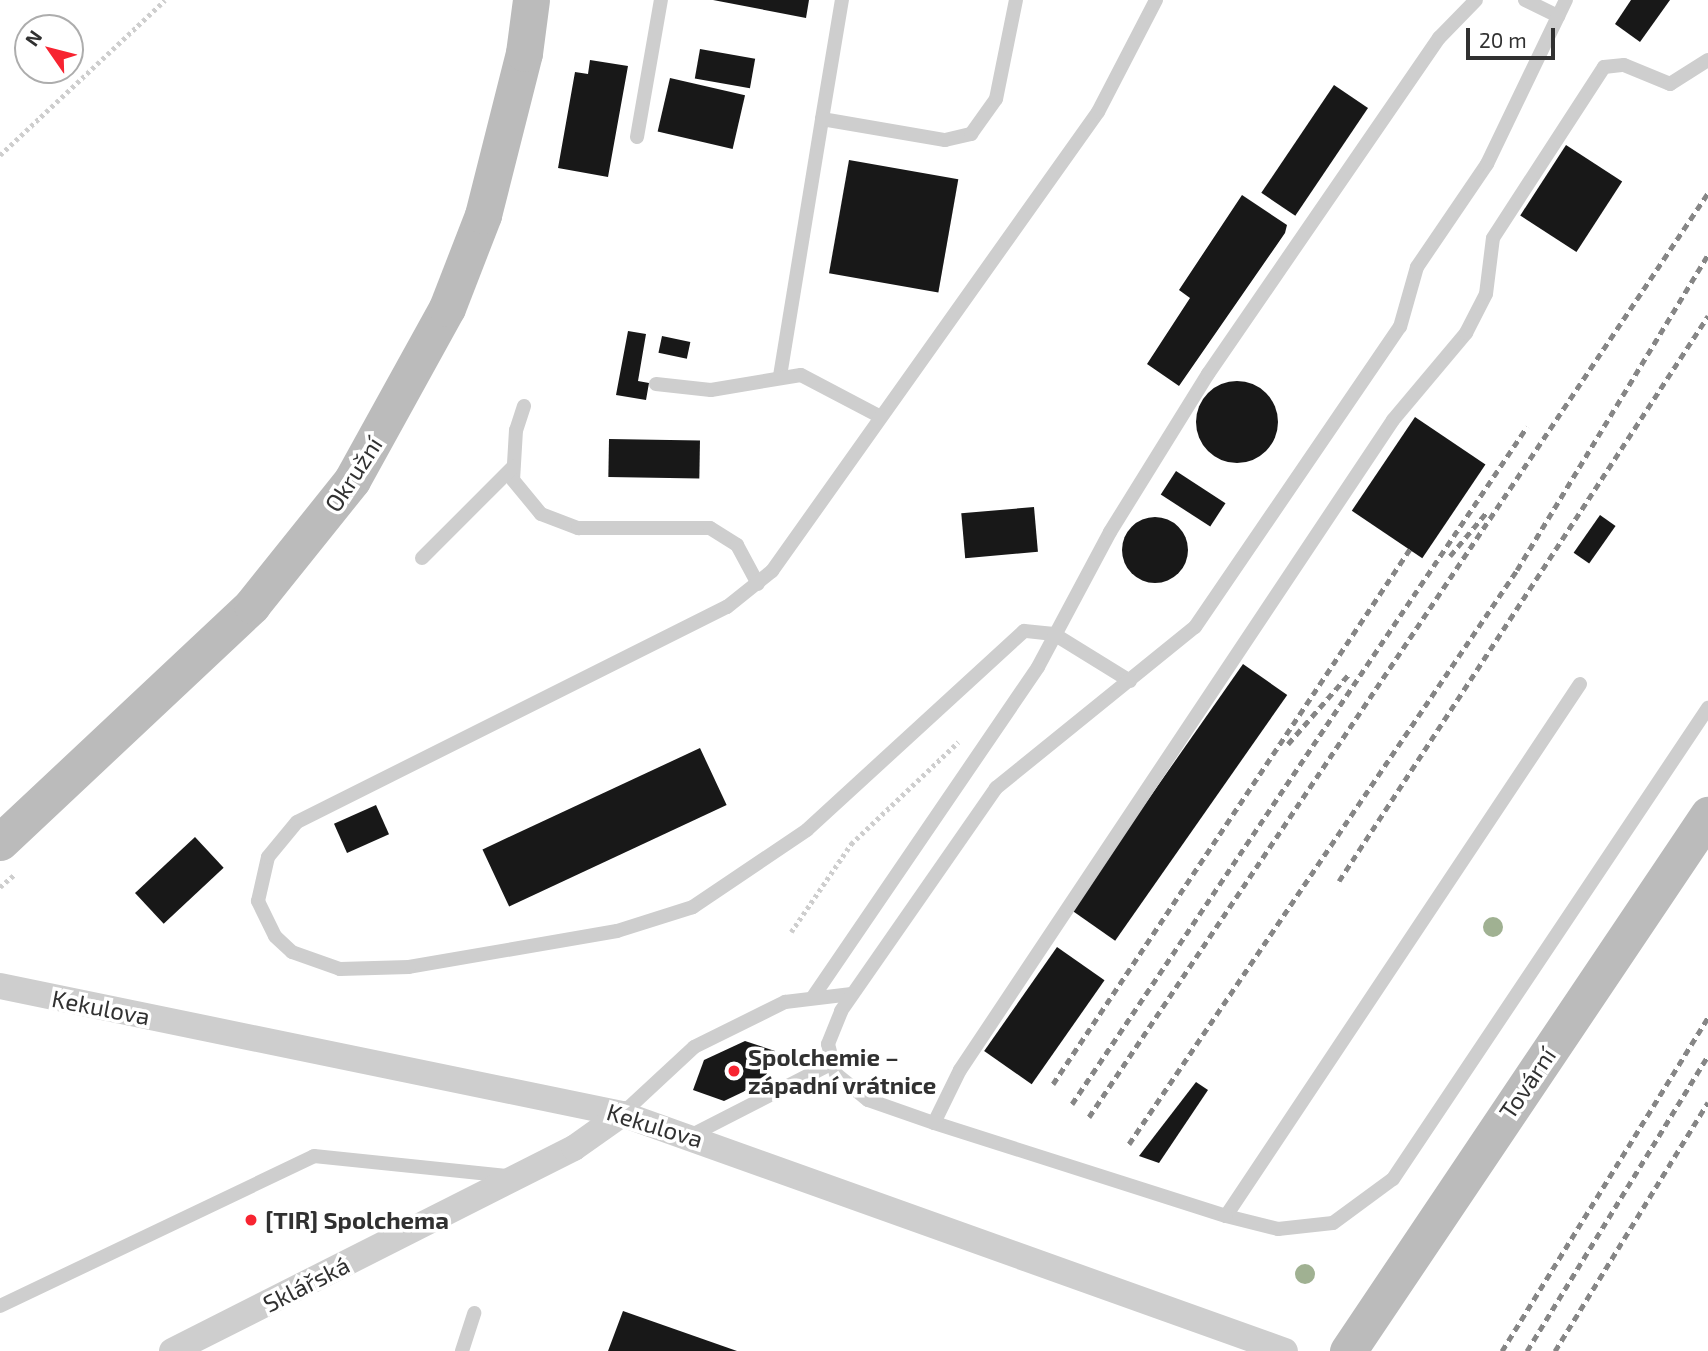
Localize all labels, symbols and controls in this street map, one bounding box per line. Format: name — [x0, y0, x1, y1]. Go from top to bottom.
north arrow — [14, 14, 84, 84]
scale bar — [1470, 14, 1559, 58]
text: N — [20, 26, 46, 50]
text: 20 m — [1479, 27, 1527, 52]
street label: Okružní — [318, 431, 388, 517]
street label: Kekulova — [50, 983, 152, 1031]
street label: Tovární — [1493, 1042, 1561, 1124]
place label: Spolchemie – západní vrátnice — [748, 1043, 937, 1099]
marker: Spolchemie – západní vrátnice — [726, 1063, 742, 1079]
street label: Kekulova — [603, 1097, 707, 1153]
place label: [TIR] Spolchema — [265, 1206, 449, 1234]
marker: [TIR] Spolchema — [243, 1212, 259, 1228]
street label: Sklářská — [258, 1250, 354, 1318]

